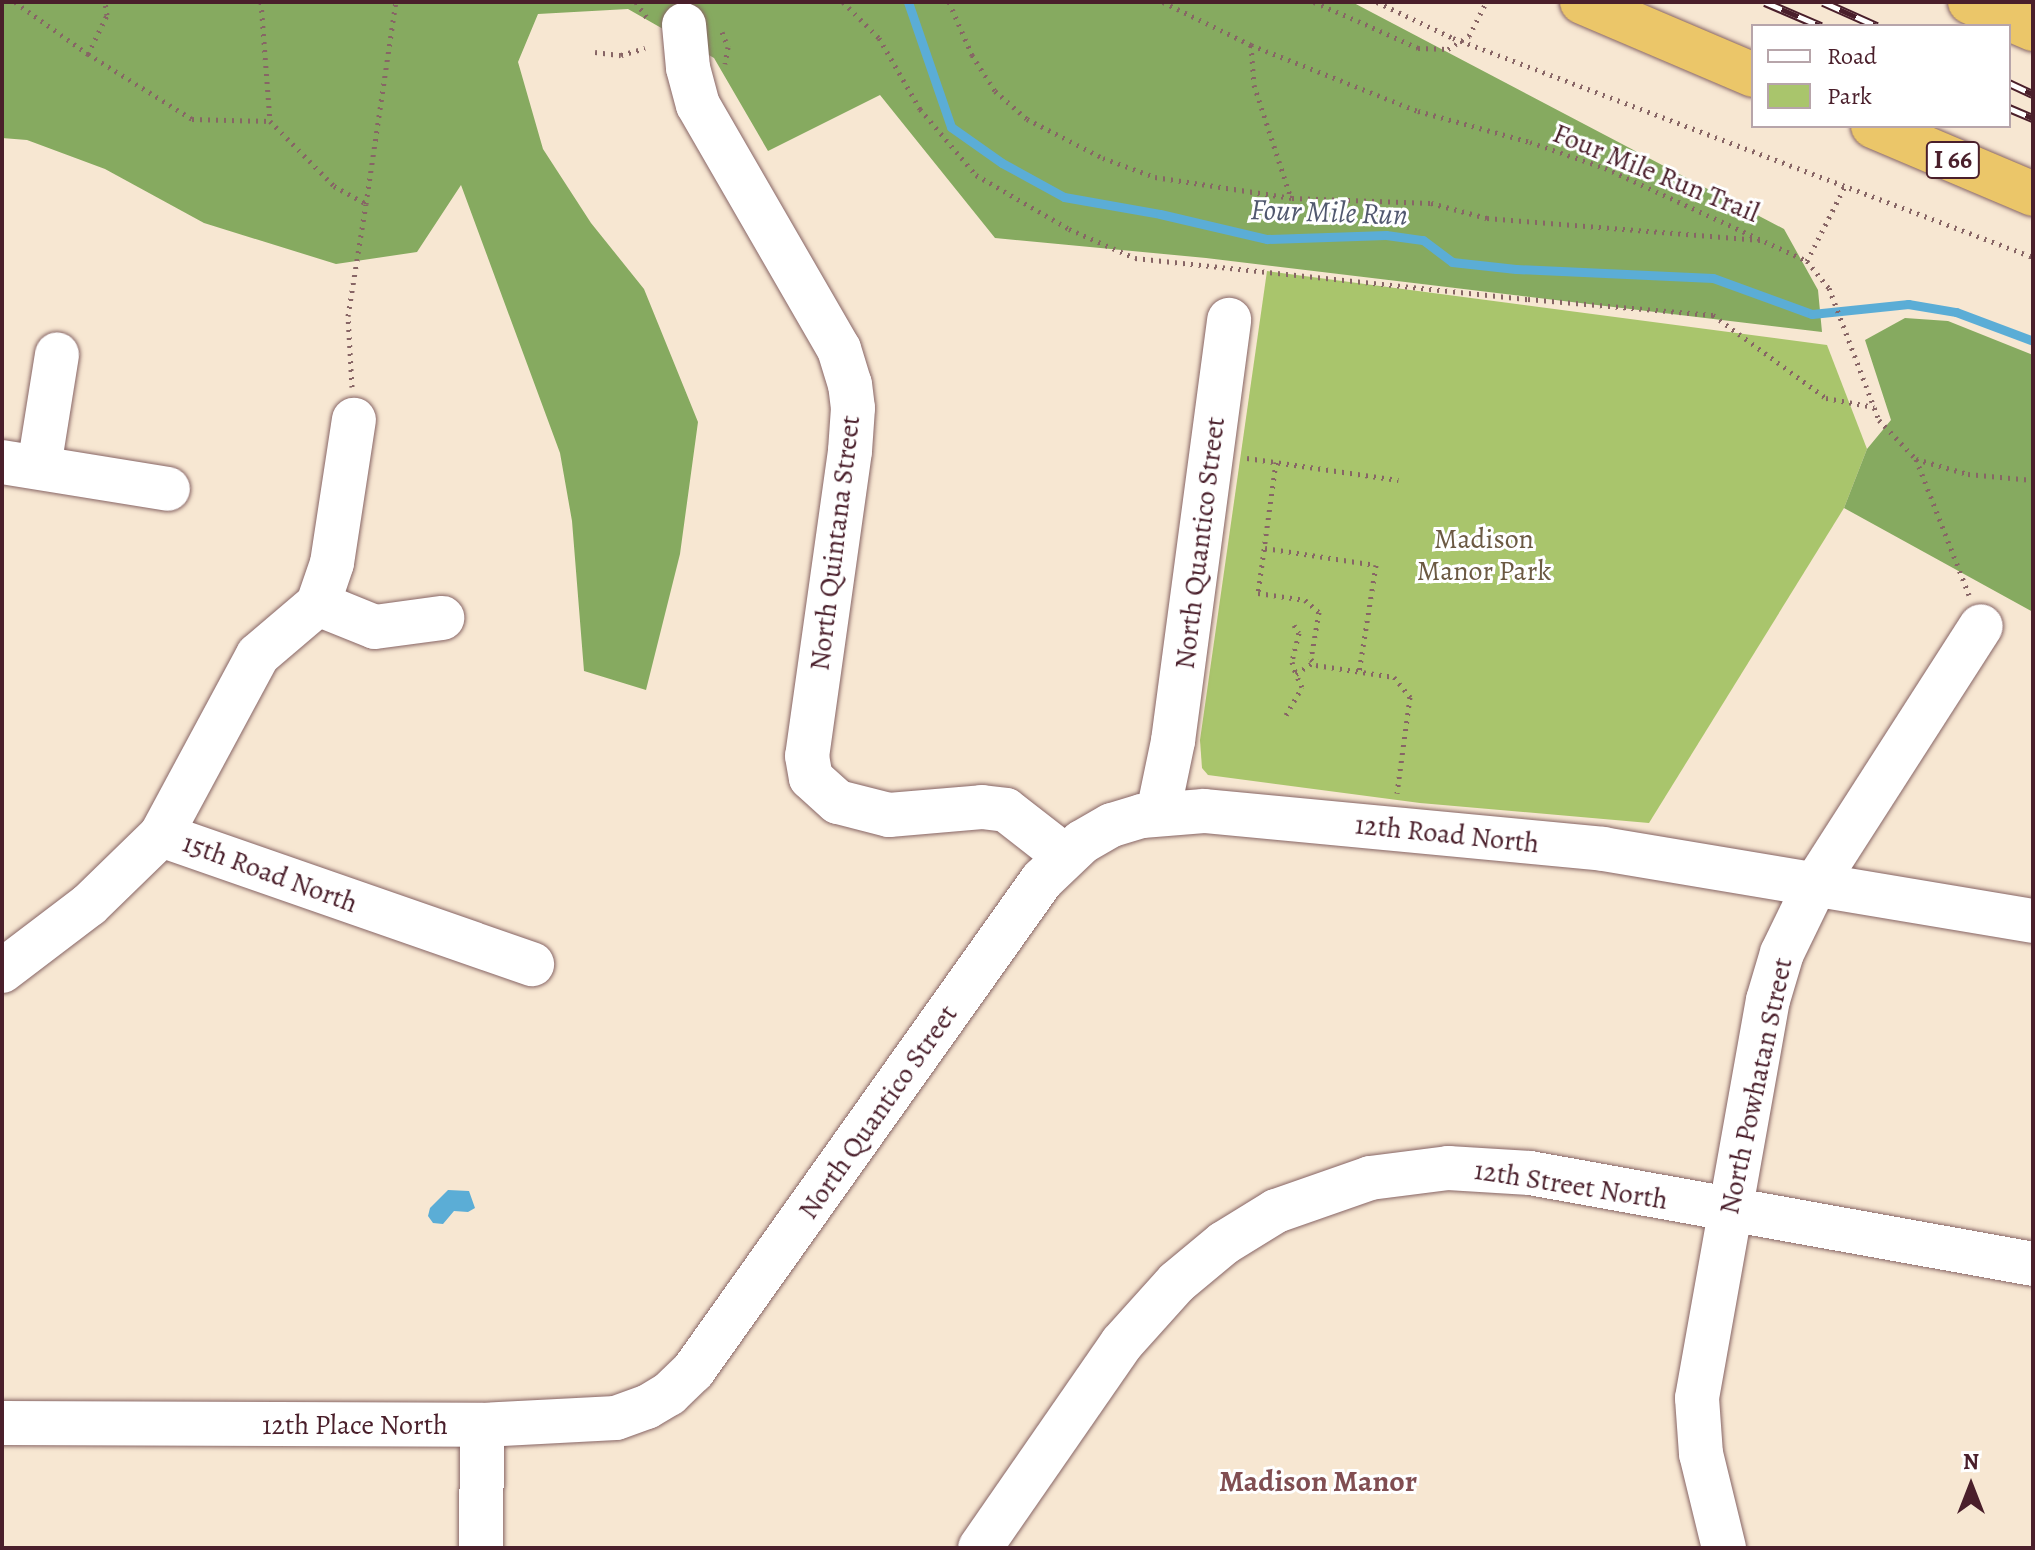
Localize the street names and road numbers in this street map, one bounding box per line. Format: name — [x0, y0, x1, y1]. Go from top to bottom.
street label: Four Mile Run Trail — [1548, 116, 1764, 230]
road number: I 66 — [1925, 138, 1981, 182]
street label: North Quintana Street — [803, 413, 867, 673]
street label: North Quantico Street — [1168, 415, 1232, 671]
street label: 12th Road North — [1353, 808, 1541, 860]
street label: 15th Road North — [178, 826, 362, 920]
street label: North Powhatan Street — [1712, 955, 1800, 1217]
street label: North Quantico Street — [791, 998, 965, 1226]
street label: 12th Street North — [1472, 1153, 1670, 1217]
street label: 12th Place North — [262, 1408, 448, 1442]

